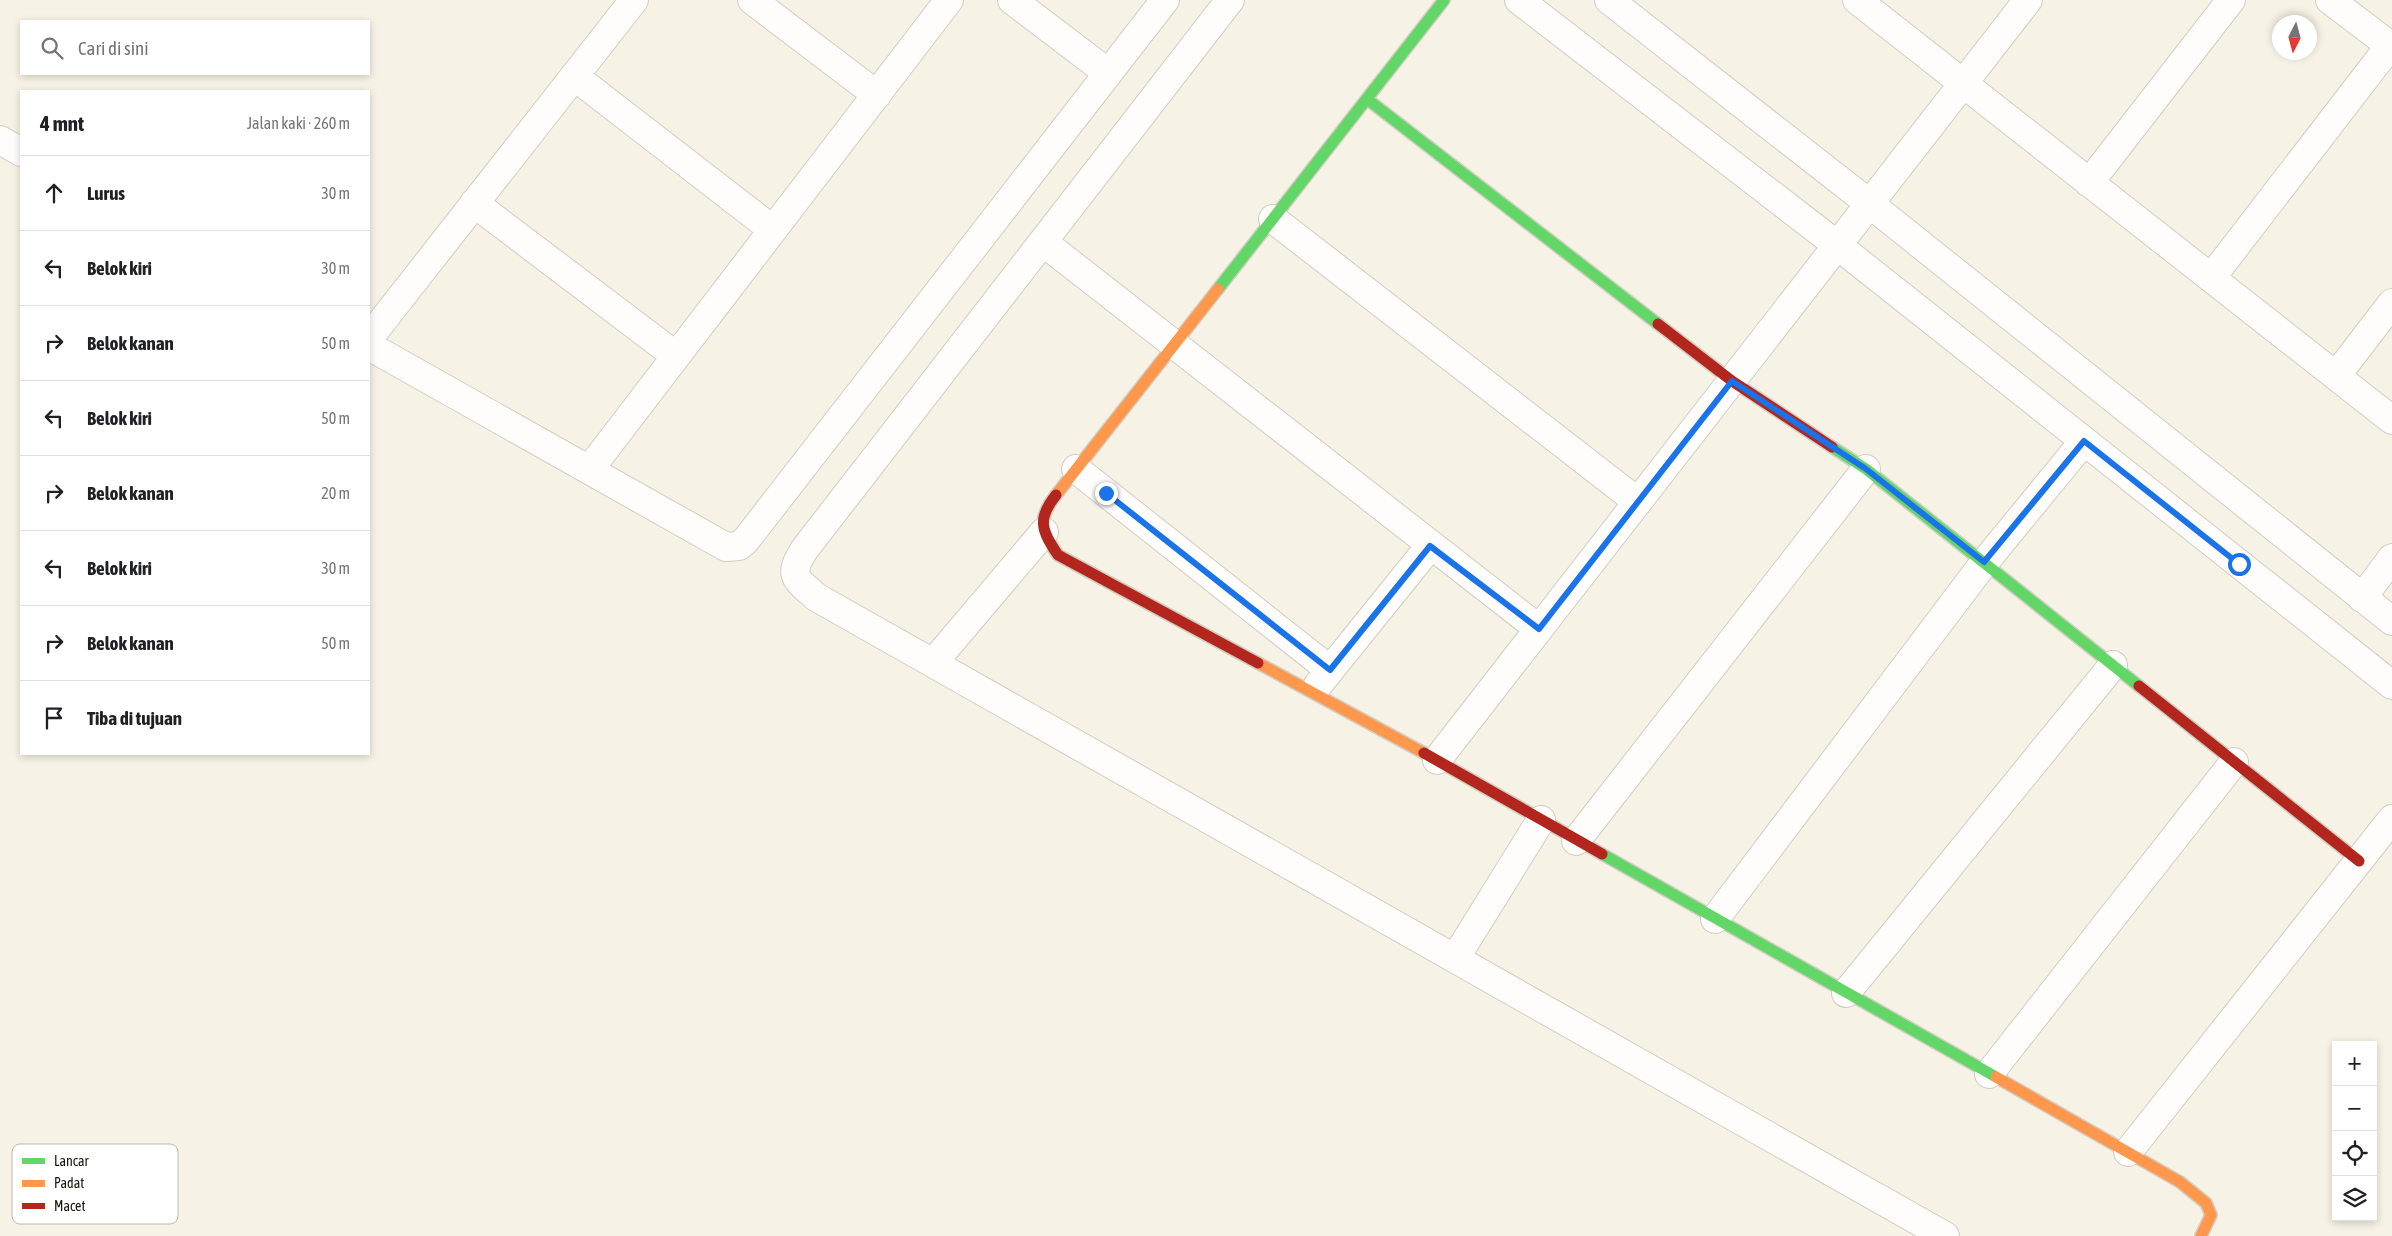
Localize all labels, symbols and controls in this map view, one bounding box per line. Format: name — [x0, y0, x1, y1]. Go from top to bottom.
north arrow — [2272, 15, 2317, 60]
search box — [20, 20, 370, 75]
icon: search — [38, 34, 66, 62]
text: Cari di sini — [78, 37, 149, 59]
text: 4 mnt — [40, 111, 84, 135]
text: Jalan kaki · 260 m — [247, 114, 350, 132]
icon: ahead — [40, 179, 68, 207]
text: Lurus — [87, 182, 125, 204]
text: 30 m — [321, 184, 350, 202]
icon: left — [40, 254, 68, 282]
text: Belok kiri — [87, 257, 152, 279]
text: 30 m — [321, 259, 350, 277]
icon: right — [40, 329, 68, 357]
text: Belok kanan — [87, 332, 174, 354]
text: 50 m — [321, 334, 350, 352]
icon: left — [40, 404, 68, 432]
text: Belok kiri — [87, 407, 152, 429]
text: 50 m — [321, 409, 350, 427]
icon: right — [40, 479, 68, 507]
text: Belok kanan — [87, 482, 174, 504]
route end — [1095, 482, 1118, 505]
text: 20 m — [321, 484, 350, 502]
route start — [2228, 553, 2251, 576]
icon: left — [40, 554, 68, 582]
text: Belok kiri — [87, 557, 152, 579]
text: 30 m — [321, 559, 350, 577]
icon: right — [40, 629, 68, 657]
text: Belok kanan — [87, 632, 174, 654]
text: 50 m — [321, 634, 350, 652]
icon: arrive — [40, 704, 68, 732]
text: Tiba di tujuan — [87, 707, 182, 729]
map controls — [2332, 1041, 2377, 1221]
button: + — [2332, 1041, 2377, 1086]
button: − — [2332, 1086, 2377, 1131]
button: locate — [2332, 1131, 2377, 1176]
legend — [12, 1144, 178, 1224]
text: Lancar — [54, 1153, 89, 1169]
text: Padat — [54, 1175, 84, 1191]
button: layers — [2332, 1176, 2377, 1221]
text: Macet — [54, 1198, 85, 1214]

